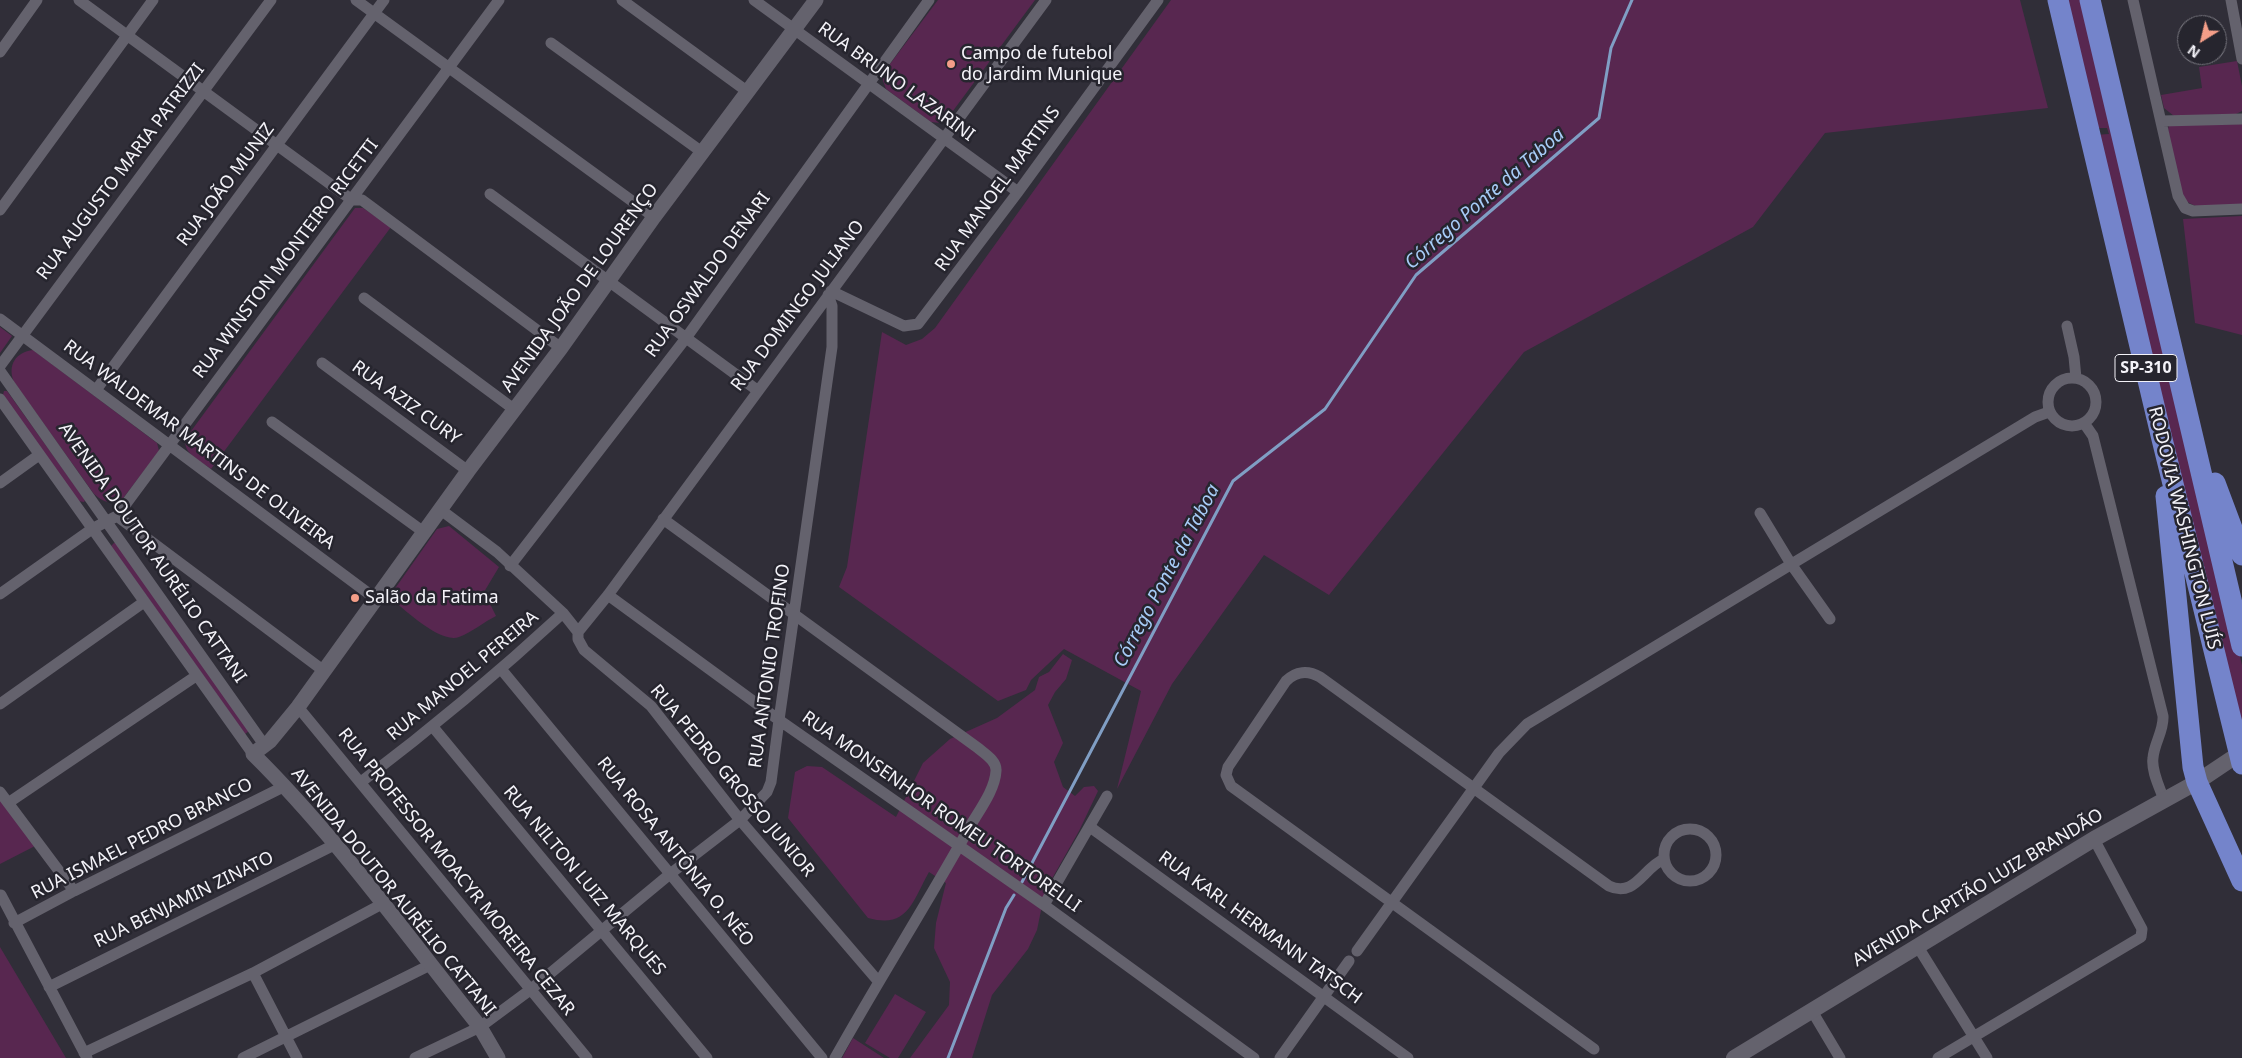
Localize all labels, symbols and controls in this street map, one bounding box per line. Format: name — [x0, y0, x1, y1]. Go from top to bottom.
north arrow — [2177, 15, 2227, 65]
street label: RUA BRUNO LAZARINI — [813, 18, 979, 146]
text: N — [2183, 41, 2204, 63]
place label: Campo de futebol do Jardim Munique — [961, 43, 1123, 86]
marker: Campo de futebol do Jardim Munique — [945, 58, 957, 70]
street label: RUA AUGUSTO MARIA PATRIZZI — [33, 60, 209, 284]
street label: RUA MANOEL MARTINS — [931, 102, 1065, 276]
street label: RUA JOÃO MUNIZ — [173, 119, 279, 251]
water label: Córrego Ponte da Taboa — [1401, 124, 1569, 274]
street label: RUA WINSTON MONTEIRO RICETTI — [189, 135, 383, 383]
street label: AVENIDA JOÃO DE LOURENÇO — [497, 179, 663, 397]
street label: RUA OSWALDO DENARI — [641, 188, 775, 362]
street label: RUA DOMINGO JULIANO — [727, 216, 869, 396]
street label: RUA WALDEMAR MARTINS DE OLIVEIRA — [59, 336, 339, 554]
road number: SP-310 — [2115, 354, 2177, 382]
street label: RUA AZIZ CURY — [347, 356, 465, 450]
street label: RODOVIA WASHINGTON LUÍS — [2143, 404, 2225, 652]
street label: AVENIDA DOUTOR AURÉLIO CATTANI — [54, 419, 250, 687]
water label: Córrego Ponte da Taboa — [1109, 481, 1225, 671]
street label: RUA ANTONIO TROFINO — [745, 562, 795, 770]
place label: Salão da Fatima — [365, 587, 499, 609]
marker: Salão da Fatima — [349, 592, 361, 604]
street label: RUA MANOEL PEREIRA — [383, 606, 543, 746]
street label: RUA PEDRO GROSSO JUNIOR — [645, 680, 819, 882]
street label: RUA MONSENHOR ROMEU TORTORELLI — [797, 707, 1085, 917]
street label: RUA PROFESSOR MOACYR MOREIRA CEZAR — [333, 724, 579, 1020]
street label: RUA ROSA ANTÔNIA O. NÉO — [592, 753, 758, 951]
street label: AVENIDA DOUTOR AURÉLIO CATTANI — [286, 764, 500, 1020]
street label: RUA ISMAEL PEDRO BRANCO — [28, 774, 256, 904]
street label: RUA NILTON LUIZ MARQUES — [498, 782, 670, 980]
street label: AVENIDA CAPITÃO LUIZ BRANDÃO — [1849, 804, 2107, 972]
street label: RUA BENJAMIN ZINATO — [91, 847, 277, 953]
street label: RUA KARL HERMANN TATSCH — [1154, 847, 1366, 1009]

